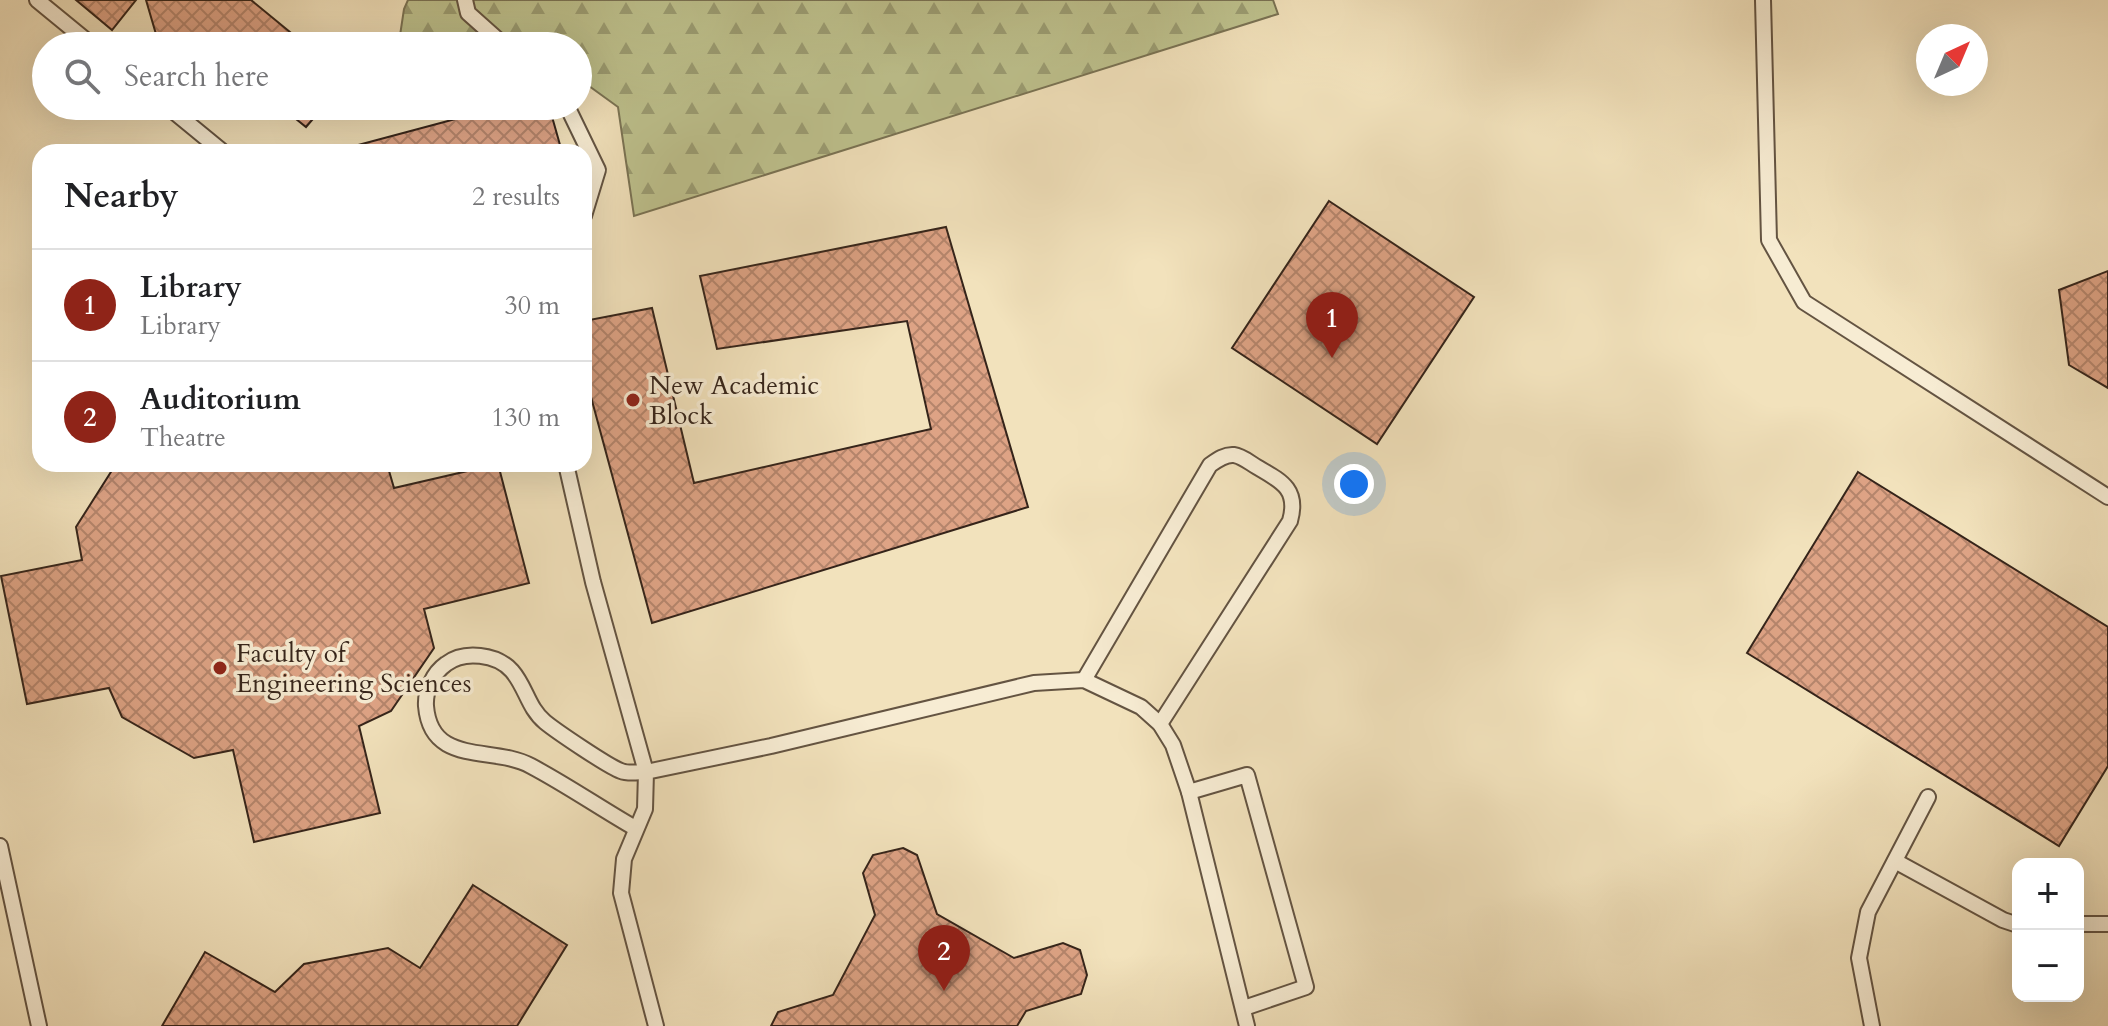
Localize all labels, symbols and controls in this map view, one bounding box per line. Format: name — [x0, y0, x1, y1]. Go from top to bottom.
north arrow — [1916, 24, 1988, 96]
search box — [32, 32, 592, 120]
icon: search — [60, 54, 104, 98]
text: Search here — [124, 56, 269, 97]
text: Nearby — [64, 173, 179, 219]
text: 2 results — [472, 179, 560, 214]
text: Library — [140, 267, 242, 308]
text: 1 — [83, 288, 97, 323]
text: 30 m — [504, 288, 560, 323]
pin: 1 — [1306, 292, 1358, 358]
text: Library — [140, 308, 221, 343]
place label: New Academic Block — [649, 368, 819, 433]
text: Auditorium — [140, 379, 301, 420]
marker: New Academic Block — [624, 391, 642, 409]
text: 2 — [83, 400, 97, 435]
text: 130 m — [491, 400, 560, 435]
text: Theatre — [140, 420, 226, 455]
your location — [1334, 464, 1374, 504]
place label: Faculty of Engineering Sciences — [236, 636, 471, 701]
marker: Faculty of Engineering Sciences — [211, 659, 229, 677]
map controls — [2012, 858, 2084, 1002]
button: + — [2012, 858, 2084, 930]
pin: 2 — [918, 925, 970, 991]
button: − — [2012, 930, 2084, 1002]

